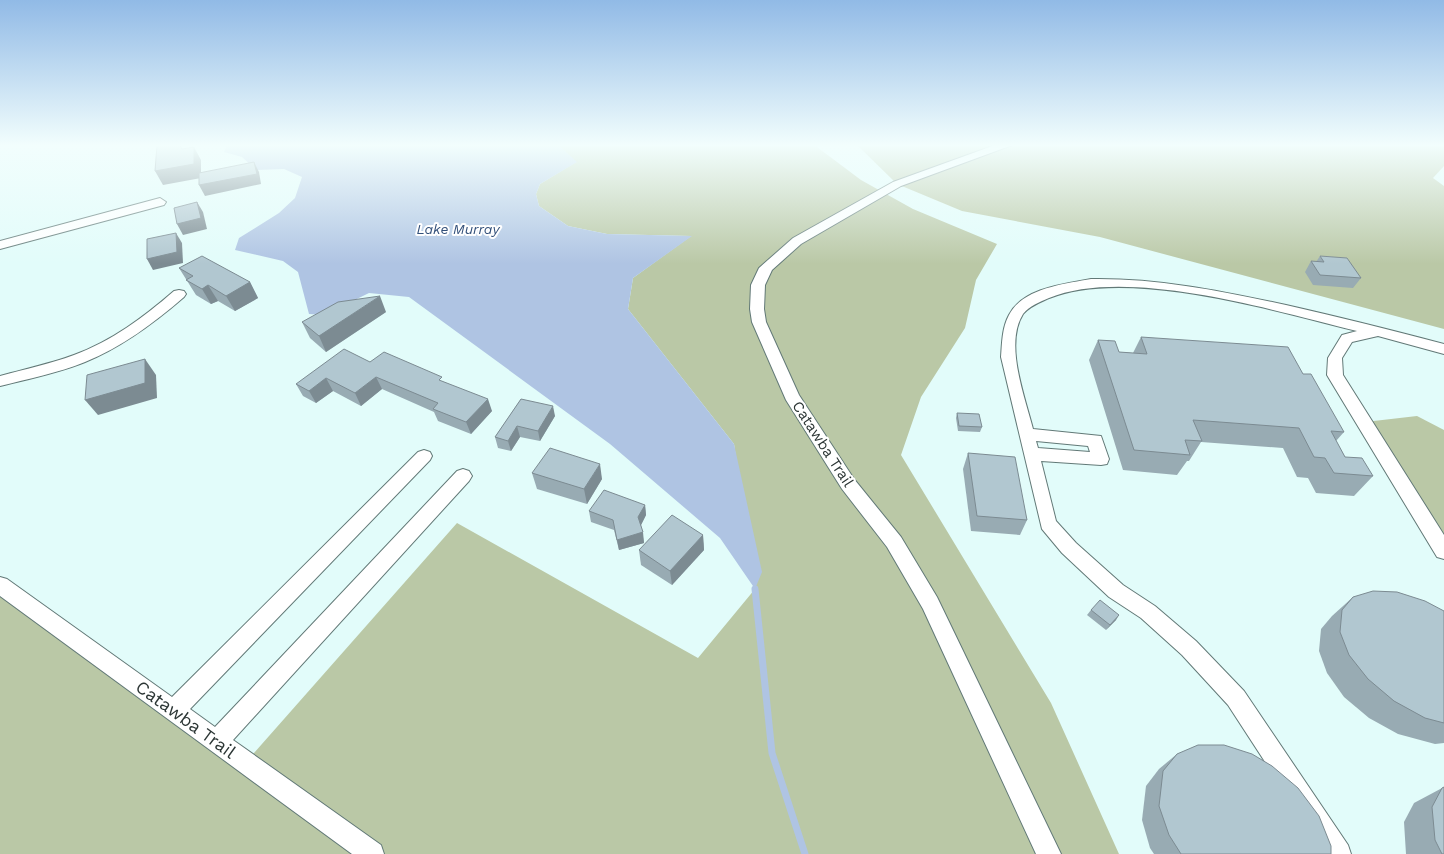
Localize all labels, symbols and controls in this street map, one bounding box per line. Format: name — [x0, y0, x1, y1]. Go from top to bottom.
water label: Lake Murray — [417, 221, 500, 237]
street label: Catawba Trail — [789, 398, 858, 491]
street label: Catawba Trail — [132, 676, 241, 763]

